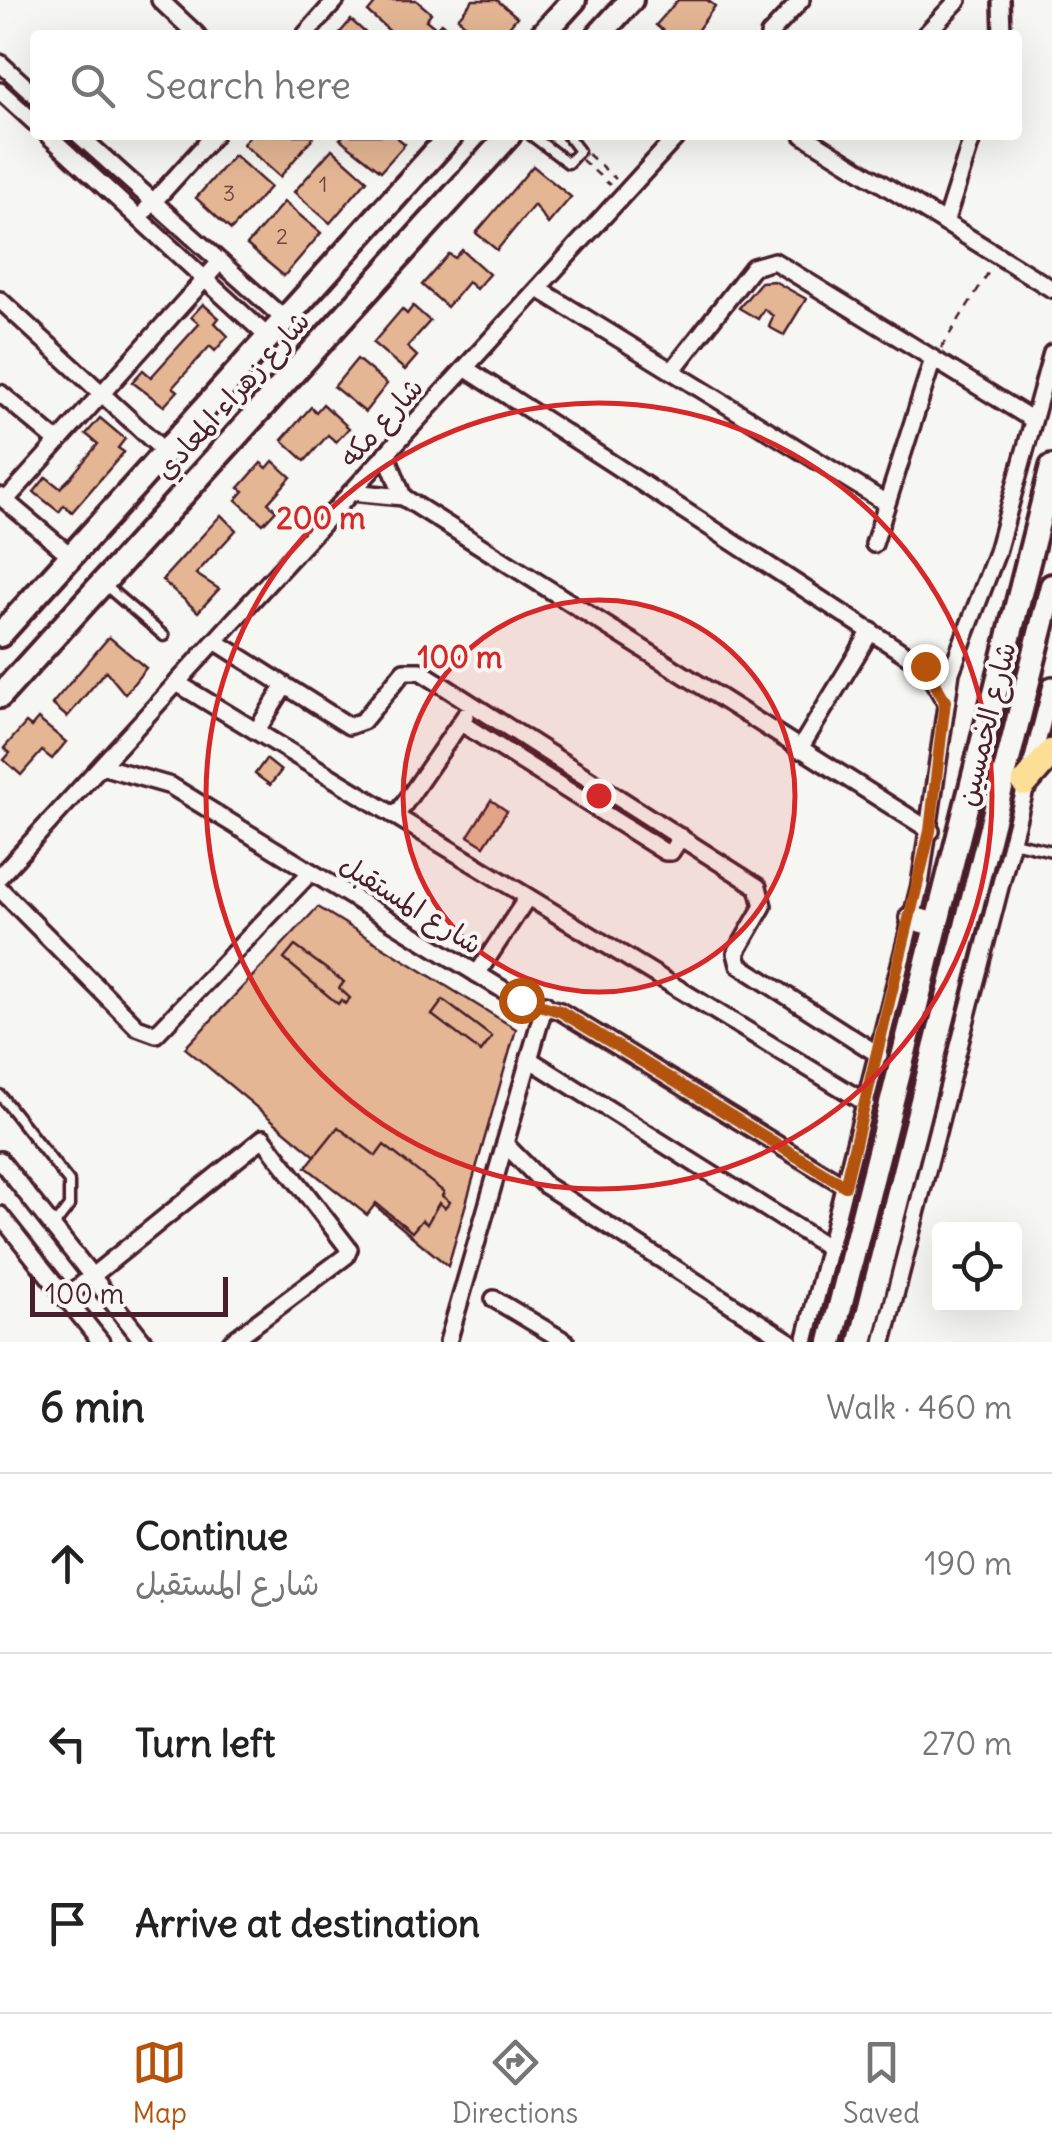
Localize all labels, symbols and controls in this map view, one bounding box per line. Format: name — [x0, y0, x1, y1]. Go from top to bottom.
search box — [30, 30, 1022, 140]
icon: search — [65, 58, 120, 113]
text: Search here — [145, 62, 351, 109]
house number: 1 — [319, 170, 327, 198]
house number: 3 — [223, 179, 235, 207]
house number: 2 — [276, 222, 288, 250]
street label: شارع زهراء المعادي — [147, 303, 319, 489]
street label: شارع مكه — [331, 370, 432, 476]
text: 200 m — [276, 499, 366, 537]
text: 100 m — [418, 638, 502, 676]
street label: شارع الخمسين — [948, 638, 1026, 810]
route end — [903, 644, 949, 690]
centre of rings — [581, 778, 617, 814]
street label: شارع المستقبل — [332, 846, 489, 964]
route start — [499, 978, 545, 1024]
map controls — [932, 1222, 1022, 1312]
button: locate — [932, 1222, 1022, 1312]
scale bar — [30, 1272, 228, 1316]
text: 100 m — [45, 1276, 124, 1312]
text: 6 min — [40, 1381, 145, 1433]
text: Walk · 460 m — [826, 1387, 1012, 1428]
text: Continue — [135, 1513, 288, 1560]
icon: ahead — [40, 1536, 95, 1591]
text: 190 m — [924, 1543, 1012, 1584]
text: شارع المستقبل — [135, 1563, 320, 1604]
icon: left — [40, 1716, 95, 1771]
text: Turn left — [135, 1720, 275, 1767]
text: 270 m — [922, 1723, 1012, 1764]
icon: arrive — [40, 1896, 95, 1951]
text: Arrive at destination — [135, 1900, 480, 1947]
tab: Map — [132, 2035, 187, 2131]
tab: Directions — [452, 2035, 578, 2131]
tab: Saved — [843, 2035, 920, 2131]

